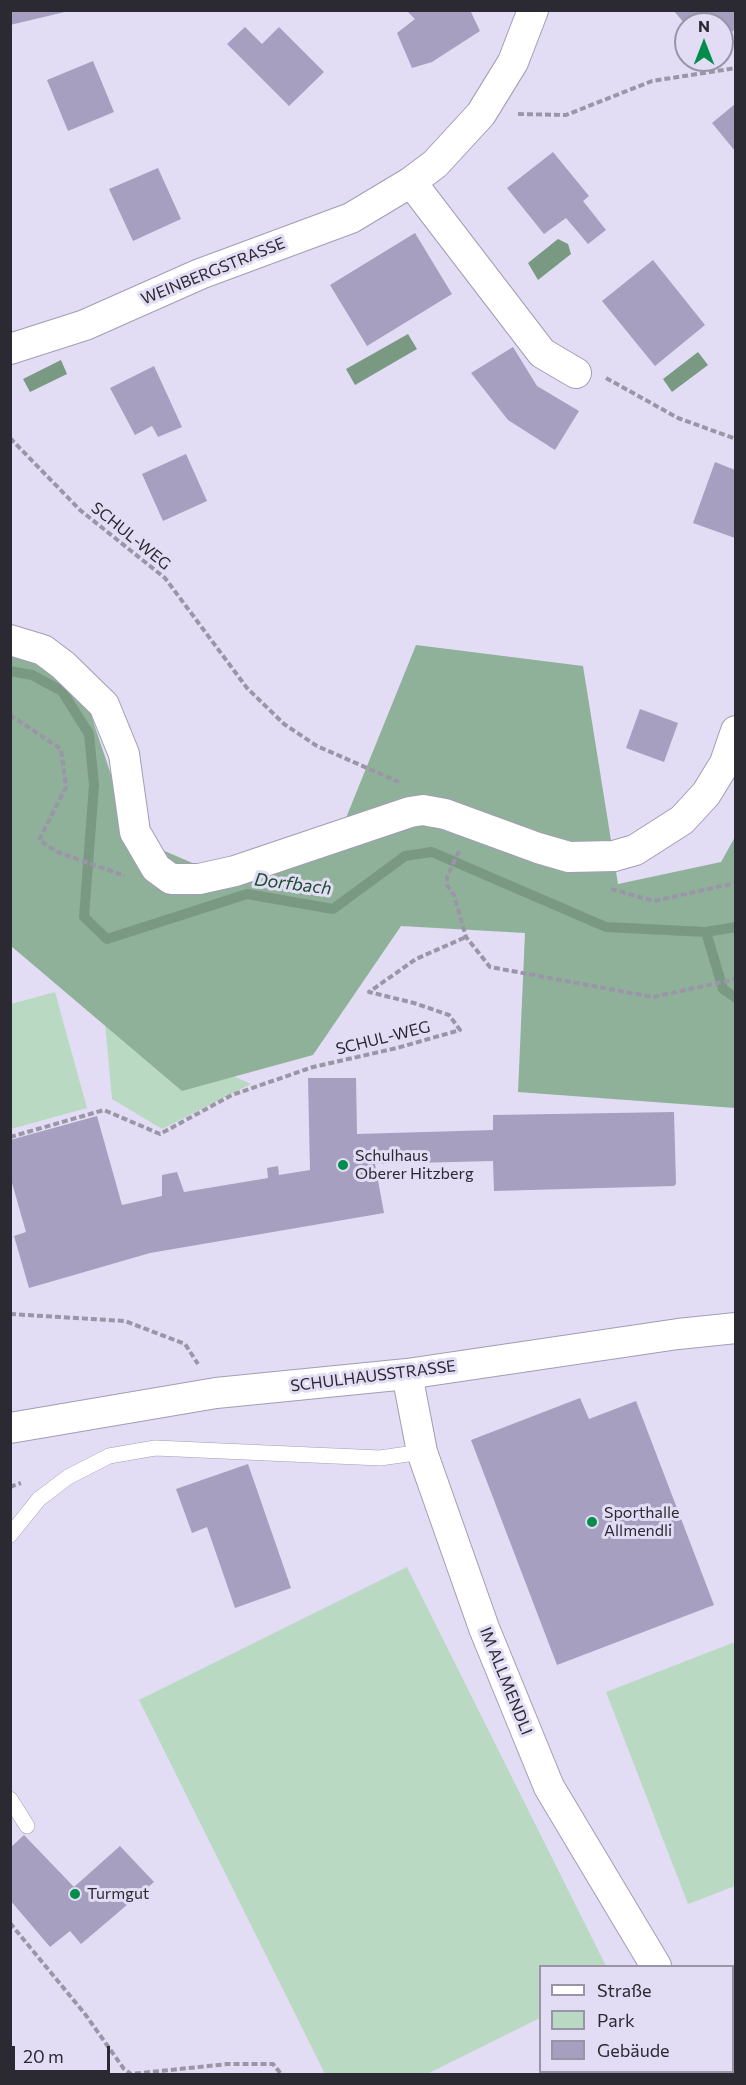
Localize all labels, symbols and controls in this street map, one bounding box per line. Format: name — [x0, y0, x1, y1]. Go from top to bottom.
north arrow — [674, 12, 734, 72]
text: N — [698, 16, 710, 35]
street label: WEINBERGSTRASSE — [138, 233, 288, 309]
street label: SCHUL-WEG — [87, 498, 175, 574]
water label: Dorfbach — [253, 869, 333, 899]
street label: SCHUL-WEG — [334, 1017, 432, 1059]
place label: Schulhaus Oberer Hitzberg — [355, 1146, 474, 1184]
marker: Schulhaus Oberer Hitzberg — [336, 1158, 350, 1172]
street label: SCHULHAUSSTRASSE — [289, 1356, 457, 1396]
place label: Sporthalle Allmendli — [604, 1503, 679, 1541]
marker: Sporthalle Allmendli — [585, 1515, 599, 1529]
street label: IM ALLMENDLI — [476, 1624, 536, 1738]
place label: Turmgut — [87, 1884, 149, 1904]
marker: Turmgut — [68, 1887, 82, 1901]
legend — [539, 1965, 734, 2073]
text: Straße — [597, 1979, 652, 2001]
text: Park — [597, 2009, 635, 2031]
scale bar — [15, 2034, 112, 2072]
text: Gebäude — [597, 2039, 670, 2061]
text: 20 m — [23, 2045, 64, 2067]

